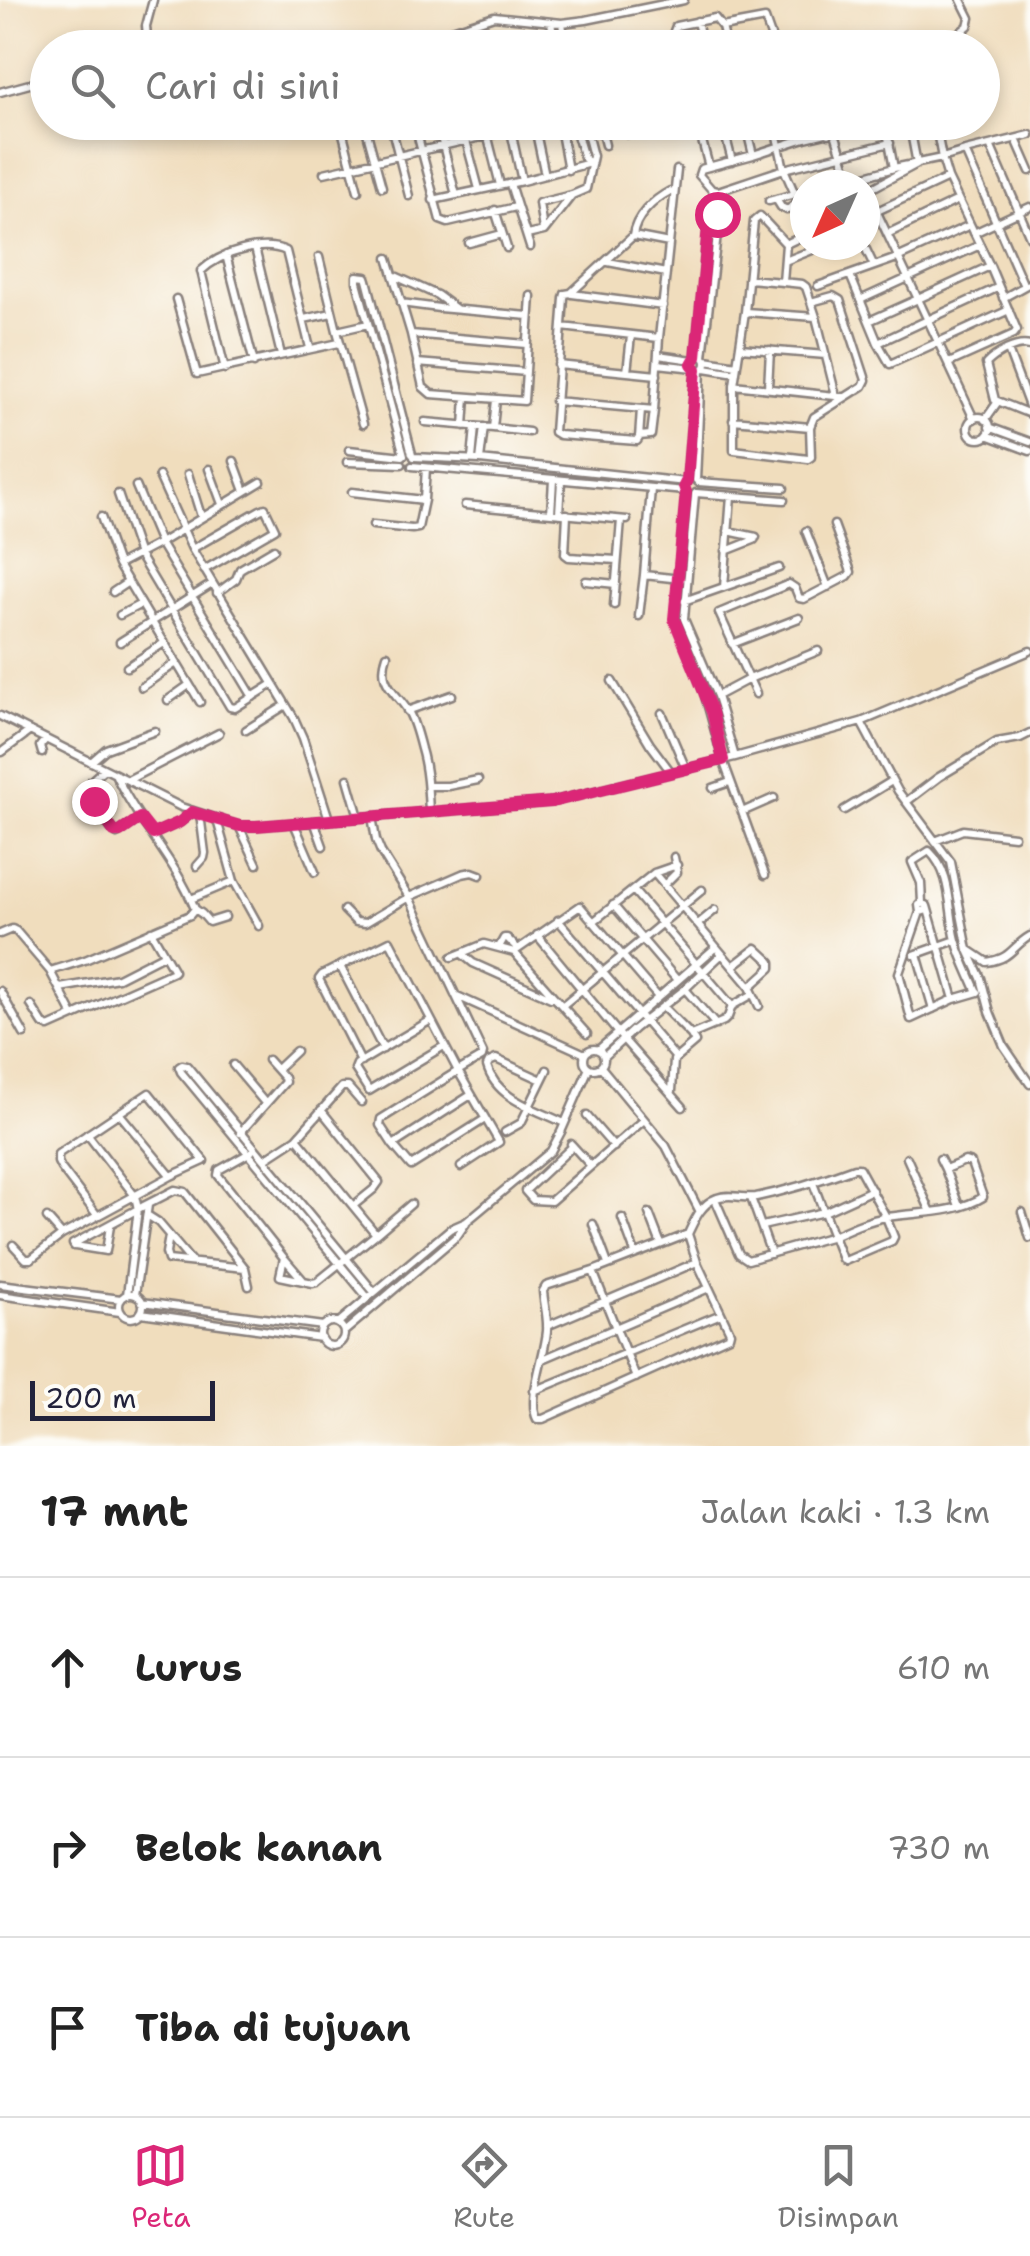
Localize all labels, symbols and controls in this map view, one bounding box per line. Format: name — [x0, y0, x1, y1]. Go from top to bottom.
search box — [30, 30, 1000, 140]
icon: search — [65, 58, 120, 113]
text: Cari di sini — [145, 60, 341, 111]
north arrow — [790, 170, 880, 260]
route start — [695, 192, 741, 238]
route end — [72, 779, 118, 825]
scale bar — [30, 1376, 215, 1420]
text: 200 m — [45, 1379, 136, 1417]
text: 17 mnt — [40, 1483, 188, 1539]
text: Jalan kaki · 1.3 km — [700, 1490, 990, 1533]
icon: ahead — [40, 1640, 95, 1695]
text: Lurus — [135, 1642, 242, 1693]
text: 610 m — [897, 1646, 990, 1689]
icon: right — [40, 1820, 95, 1875]
text: Belok kanan — [135, 1822, 382, 1873]
text: 730 m — [887, 1826, 990, 1869]
icon: arrive — [40, 2000, 95, 2055]
text: Tiba di tujuan — [135, 2002, 411, 2053]
tab: Peta — [131, 2138, 191, 2236]
tab: Rute — [453, 2138, 515, 2236]
tab: Disimpan — [778, 2138, 899, 2236]

